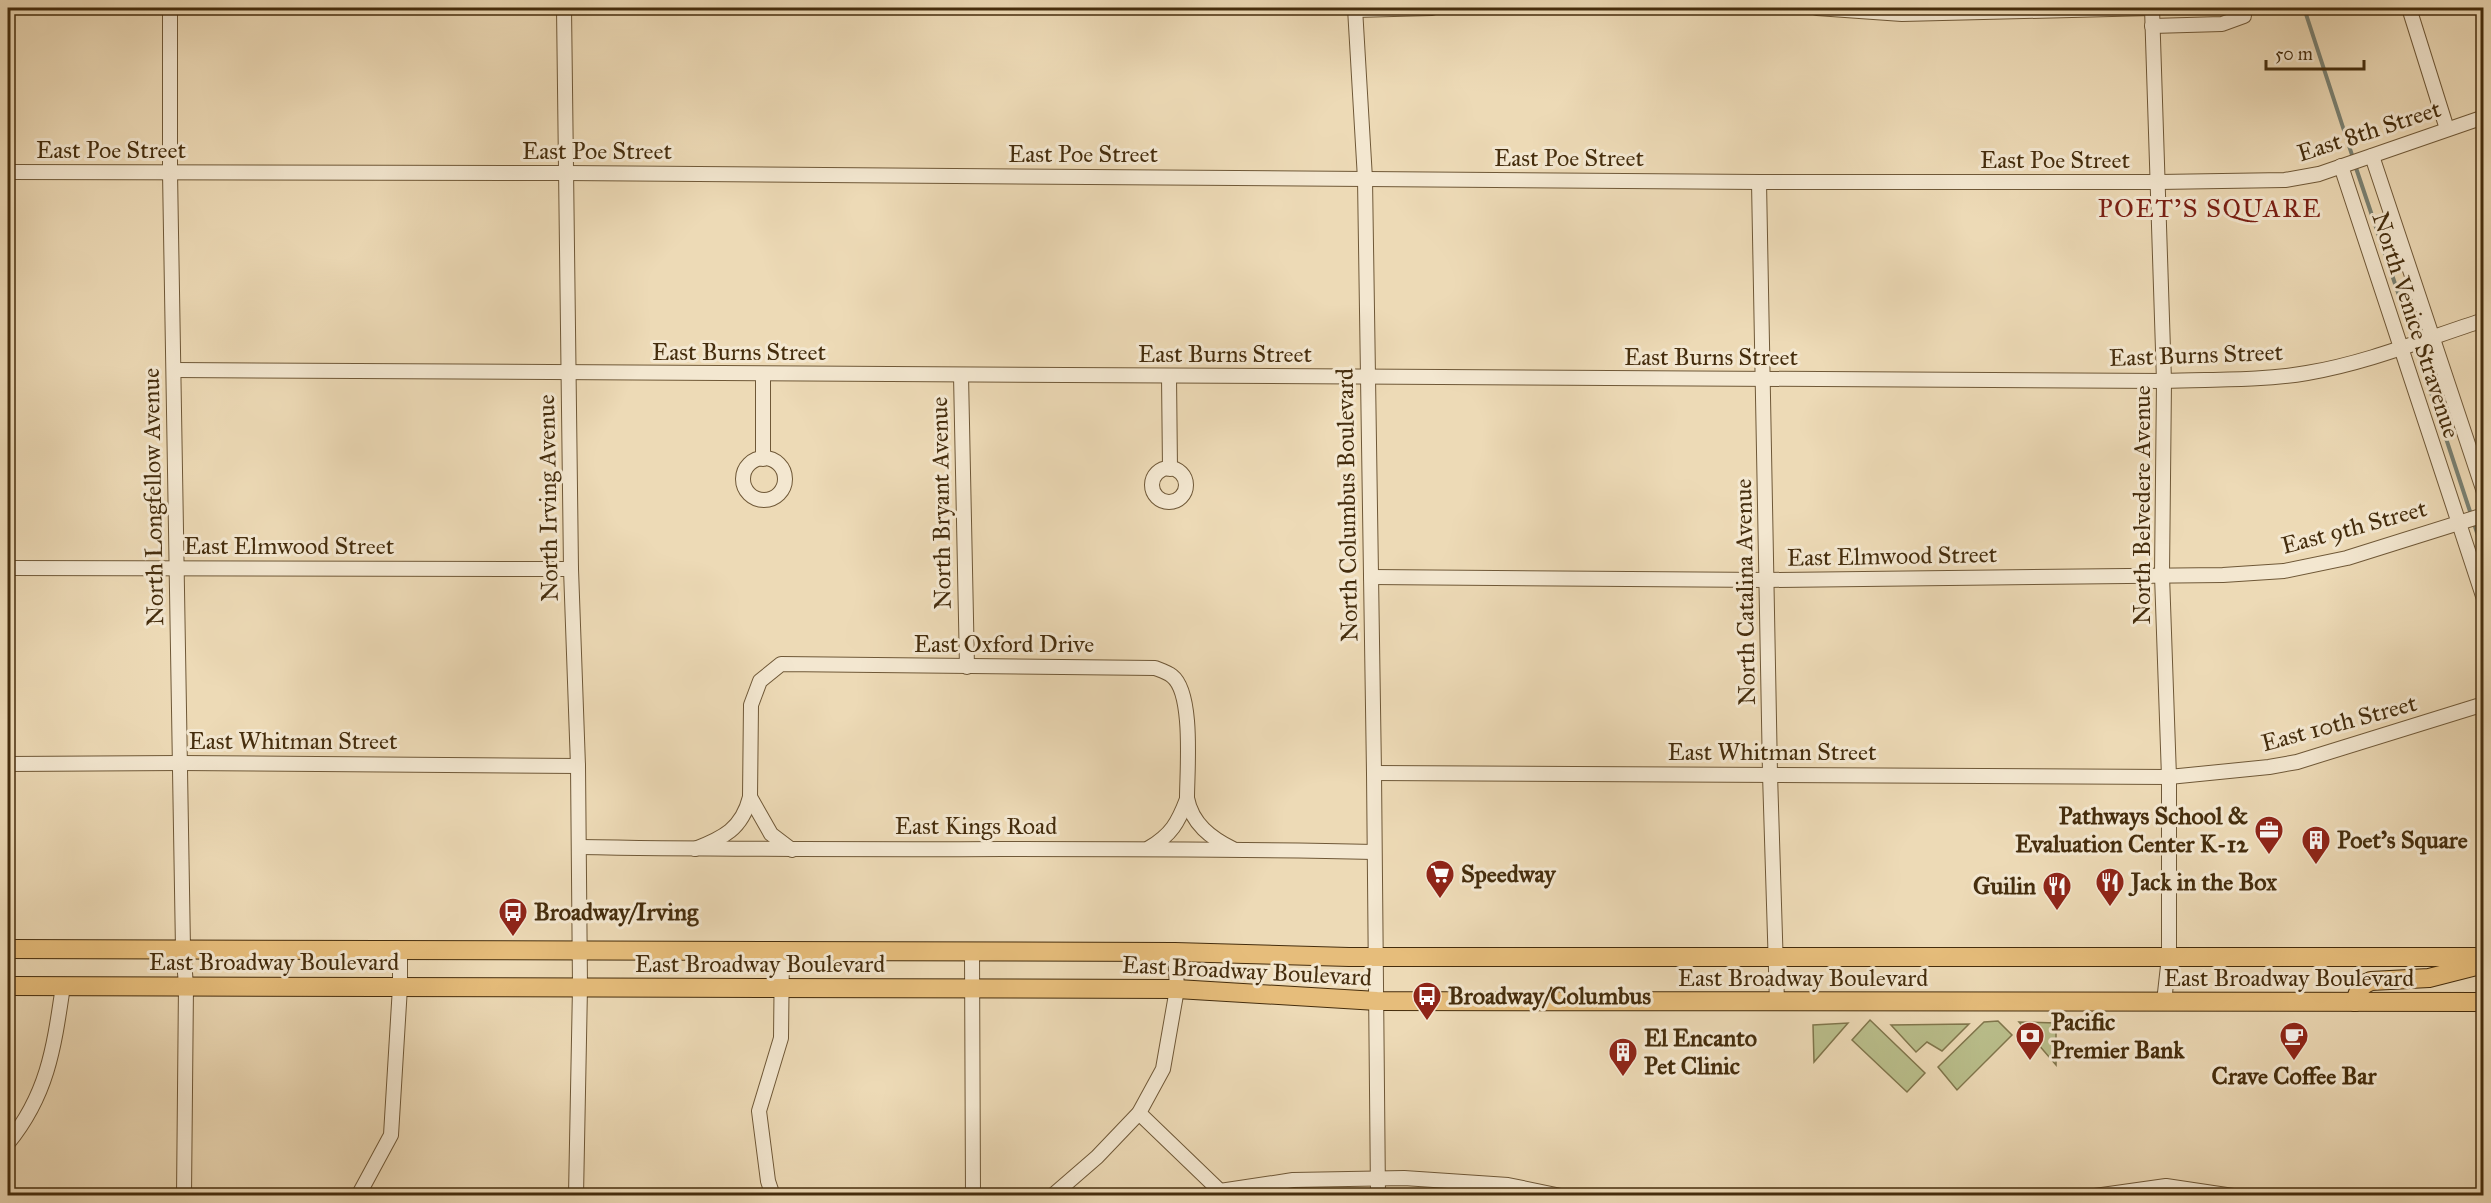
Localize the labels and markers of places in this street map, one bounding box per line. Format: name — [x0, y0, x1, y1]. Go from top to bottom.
place label: Pathways School & Evaluation Center K-12 — [2015, 801, 2249, 859]
office icon: Pathways School & Evaluation Center K-12 — [2253, 814, 2285, 856]
building icon: Poet's Square — [2300, 824, 2332, 866]
place label: Poet's Square — [2337, 825, 2468, 855]
supermarket icon: Speedway — [1424, 858, 1456, 900]
place label: Speedway — [1461, 859, 1557, 889]
restaurant icon: Jack in the Box — [2094, 866, 2126, 908]
place label: Jack in the Box — [2128, 867, 2277, 897]
restaurant icon: Guilin — [2041, 870, 2073, 912]
place label: Guilin — [1973, 871, 2036, 901]
bus stop icon: Broadway/Irving — [497, 896, 529, 938]
place label: Broadway/Irving — [534, 897, 699, 927]
bus stop icon: Broadway/Columbus — [1411, 980, 1443, 1022]
place label: Broadway/Columbus — [1448, 981, 1651, 1011]
place label: Pacific Premier Bank — [2051, 1007, 2185, 1065]
bank icon: Pacific Premier Bank — [2014, 1020, 2046, 1062]
cafe icon: Crave Coffee Bar — [2278, 1020, 2310, 1062]
place label: El Encanto Pet Clinic — [1644, 1023, 1757, 1081]
building icon: El Encanto Pet Clinic — [1607, 1036, 1639, 1078]
place label: Crave Coffee Bar — [2212, 1061, 2377, 1091]

